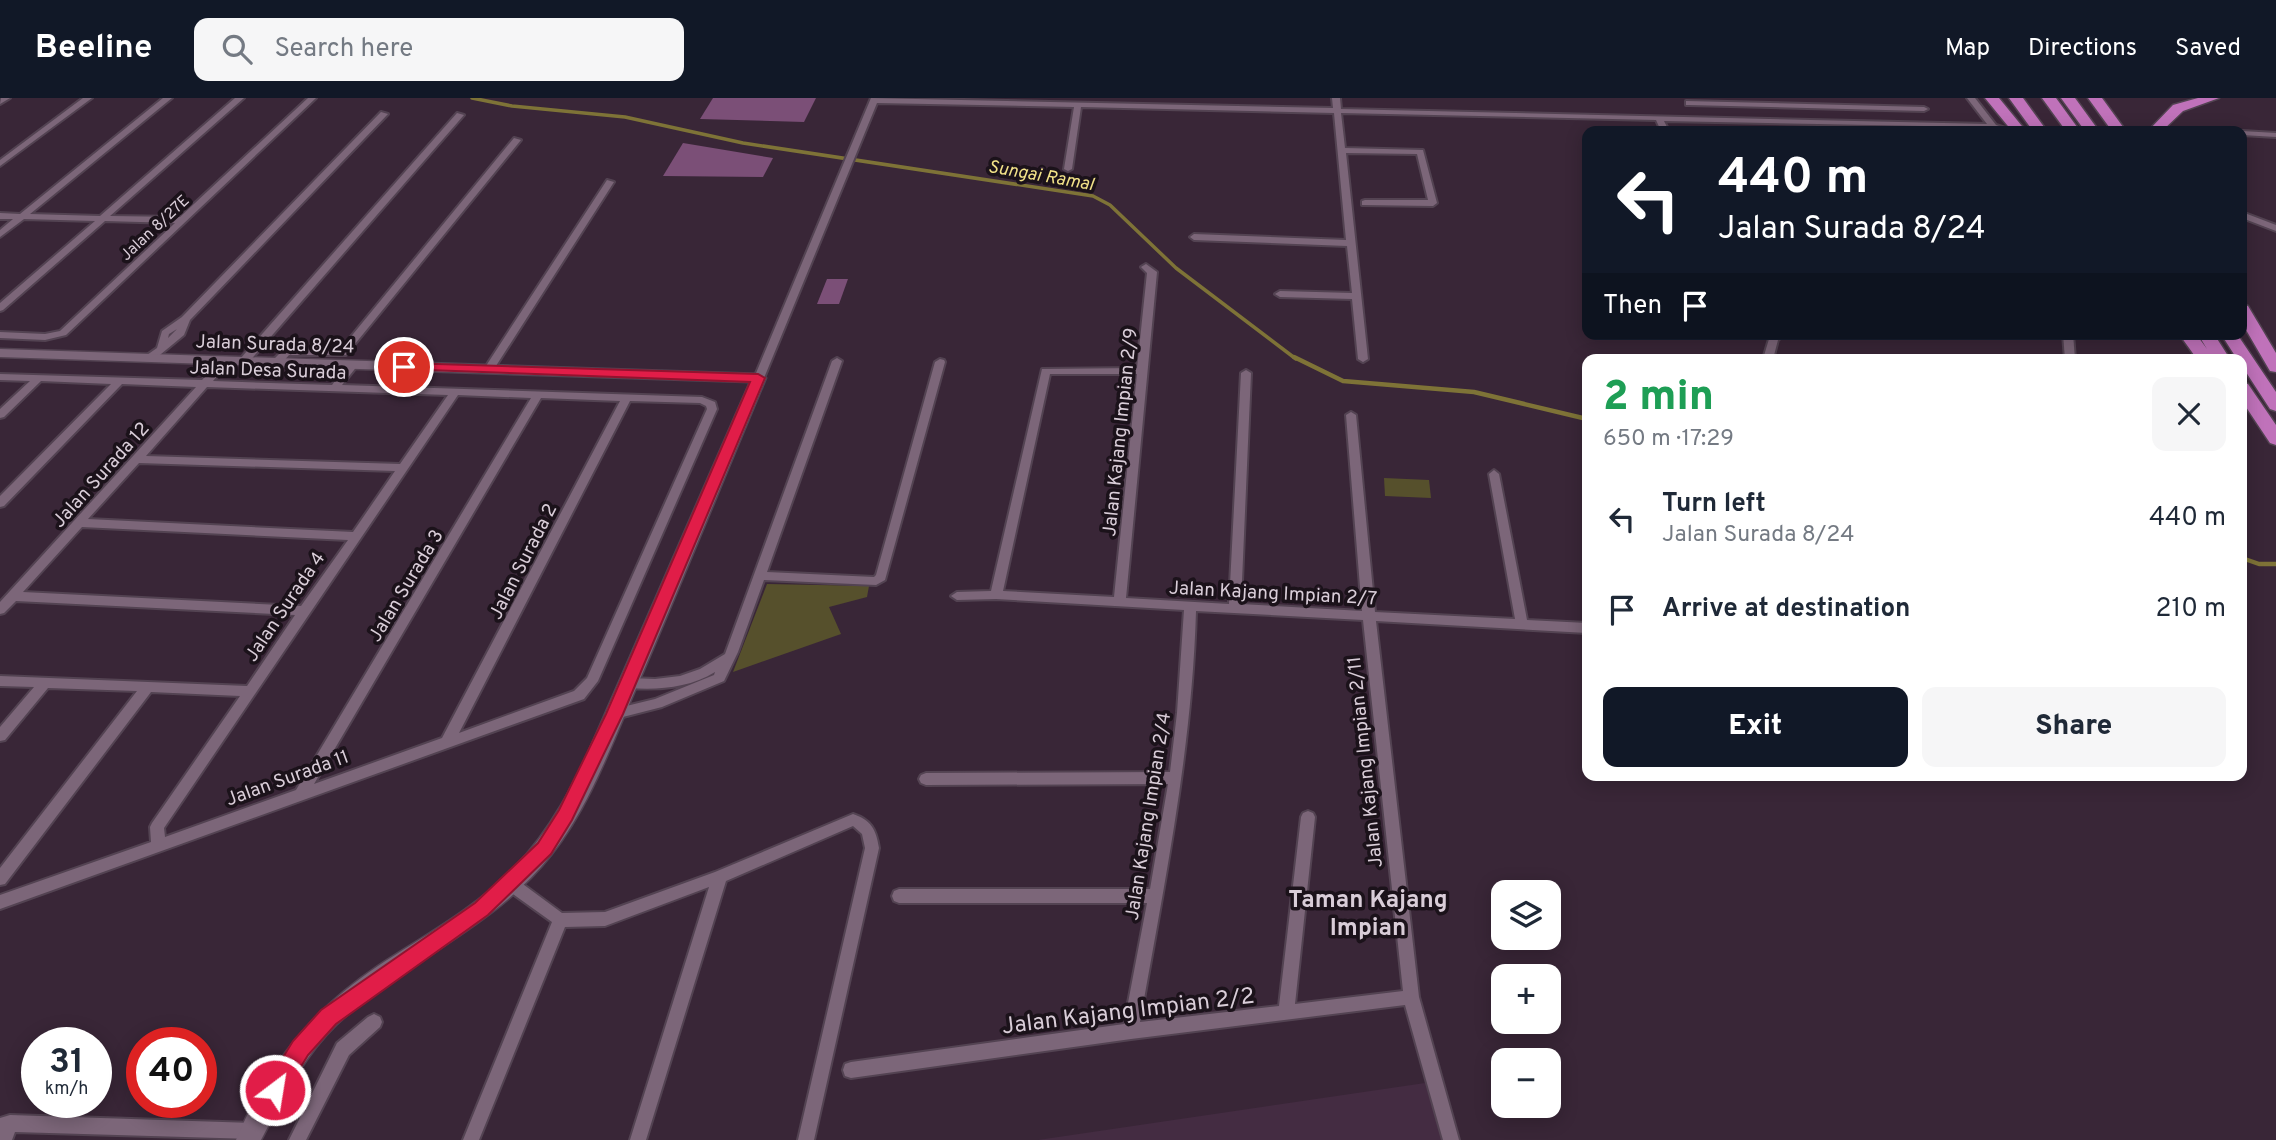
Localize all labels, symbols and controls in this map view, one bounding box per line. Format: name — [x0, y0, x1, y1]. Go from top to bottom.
search box — [194, 18, 684, 81]
text: Beeline — [35, 28, 152, 70]
icon: search — [218, 30, 256, 68]
text: Search here — [274, 33, 413, 66]
text: Map — [1945, 34, 1990, 64]
text: Directions — [2028, 34, 2137, 64]
text: Saved — [2175, 34, 2241, 64]
text: 440 m — [1718, 149, 1868, 211]
icon: left — [1603, 154, 1694, 245]
water label: Sungai Ramal — [986, 156, 1097, 197]
street label: Jalan 8/27E — [117, 191, 194, 266]
text: Jalan Surada 8/24 — [1718, 210, 1986, 250]
icon: arrive — [1676, 287, 1714, 325]
text: Then — [1603, 290, 1662, 323]
street label: Jalan Kajang Impian 2/9 — [1098, 327, 1144, 538]
street label: Jalan Surada 8/24 — [195, 330, 355, 360]
pin — [374, 337, 434, 397]
icon: arrive — [385, 348, 423, 386]
street label: Jalan Desa Surada — [189, 356, 347, 386]
text: 2 min — [1603, 372, 1714, 425]
button: close — [2152, 377, 2226, 451]
street label: Jalan Surada 12 — [48, 417, 155, 533]
text: 650 m · 17:29 — [1603, 425, 1734, 454]
text: Turn left — [1662, 488, 1766, 521]
street label: Jalan Surada 2 — [484, 500, 563, 624]
icon: left — [1603, 500, 1641, 538]
text: 440 m — [2149, 502, 2226, 535]
text: Jalan Surada 8/24 — [1662, 521, 1854, 550]
street label: Jalan Surada 3 — [364, 525, 450, 647]
street label: Jalan Surada 4 — [240, 548, 331, 667]
street label: Jalan Kajang Impian 2/7 — [1168, 577, 1378, 611]
icon: arrive — [1603, 591, 1641, 629]
text: Arrive at destination — [1662, 593, 1910, 626]
text: 210 m — [2156, 593, 2226, 626]
street label: Jalan Kajang Impian 2/11 — [1343, 655, 1389, 869]
button: Exit — [1603, 687, 1908, 767]
button: Share — [1922, 687, 2226, 767]
street label: Jalan Kajang Impian 2/4 — [1121, 711, 1177, 922]
street label: Jalan Surada 11 — [223, 745, 353, 812]
map controls — [1491, 880, 1561, 1118]
button: layers — [1491, 880, 1561, 950]
district label: Taman Kajang Impian — [1288, 886, 1448, 944]
button: + — [1491, 964, 1561, 1034]
street label: Jalan Kajang Impian 2/2 — [1000, 983, 1256, 1042]
speed limit sign: 40 — [126, 1027, 217, 1118]
text: 31 — [49, 1041, 84, 1085]
button: − — [1491, 1048, 1561, 1118]
position arrow — [238, 1053, 312, 1127]
text: km/h — [45, 1078, 88, 1101]

